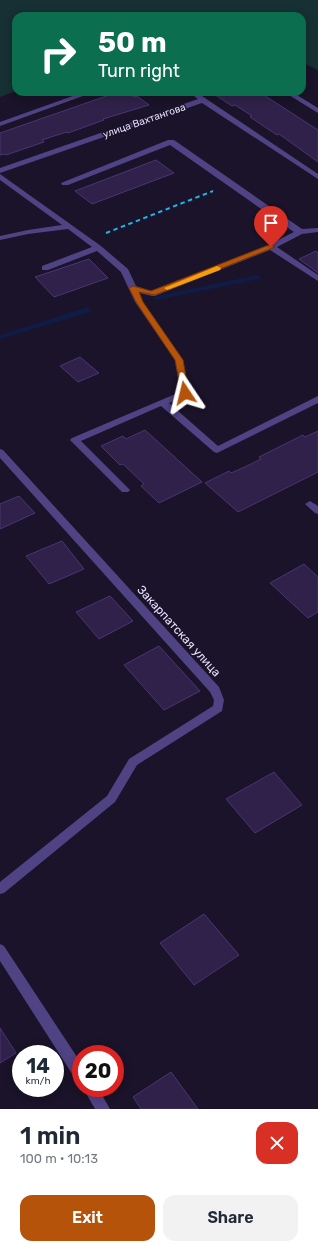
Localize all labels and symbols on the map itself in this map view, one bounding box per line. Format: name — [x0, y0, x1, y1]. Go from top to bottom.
street label: улица Вахтангова — [101, 101, 187, 141]
pin — [254, 206, 288, 247]
position arrow — [164, 372, 206, 414]
street label: Закарпатская улица — [134, 583, 224, 679]
speed limit sign: 20 — [72, 1045, 124, 1097]

